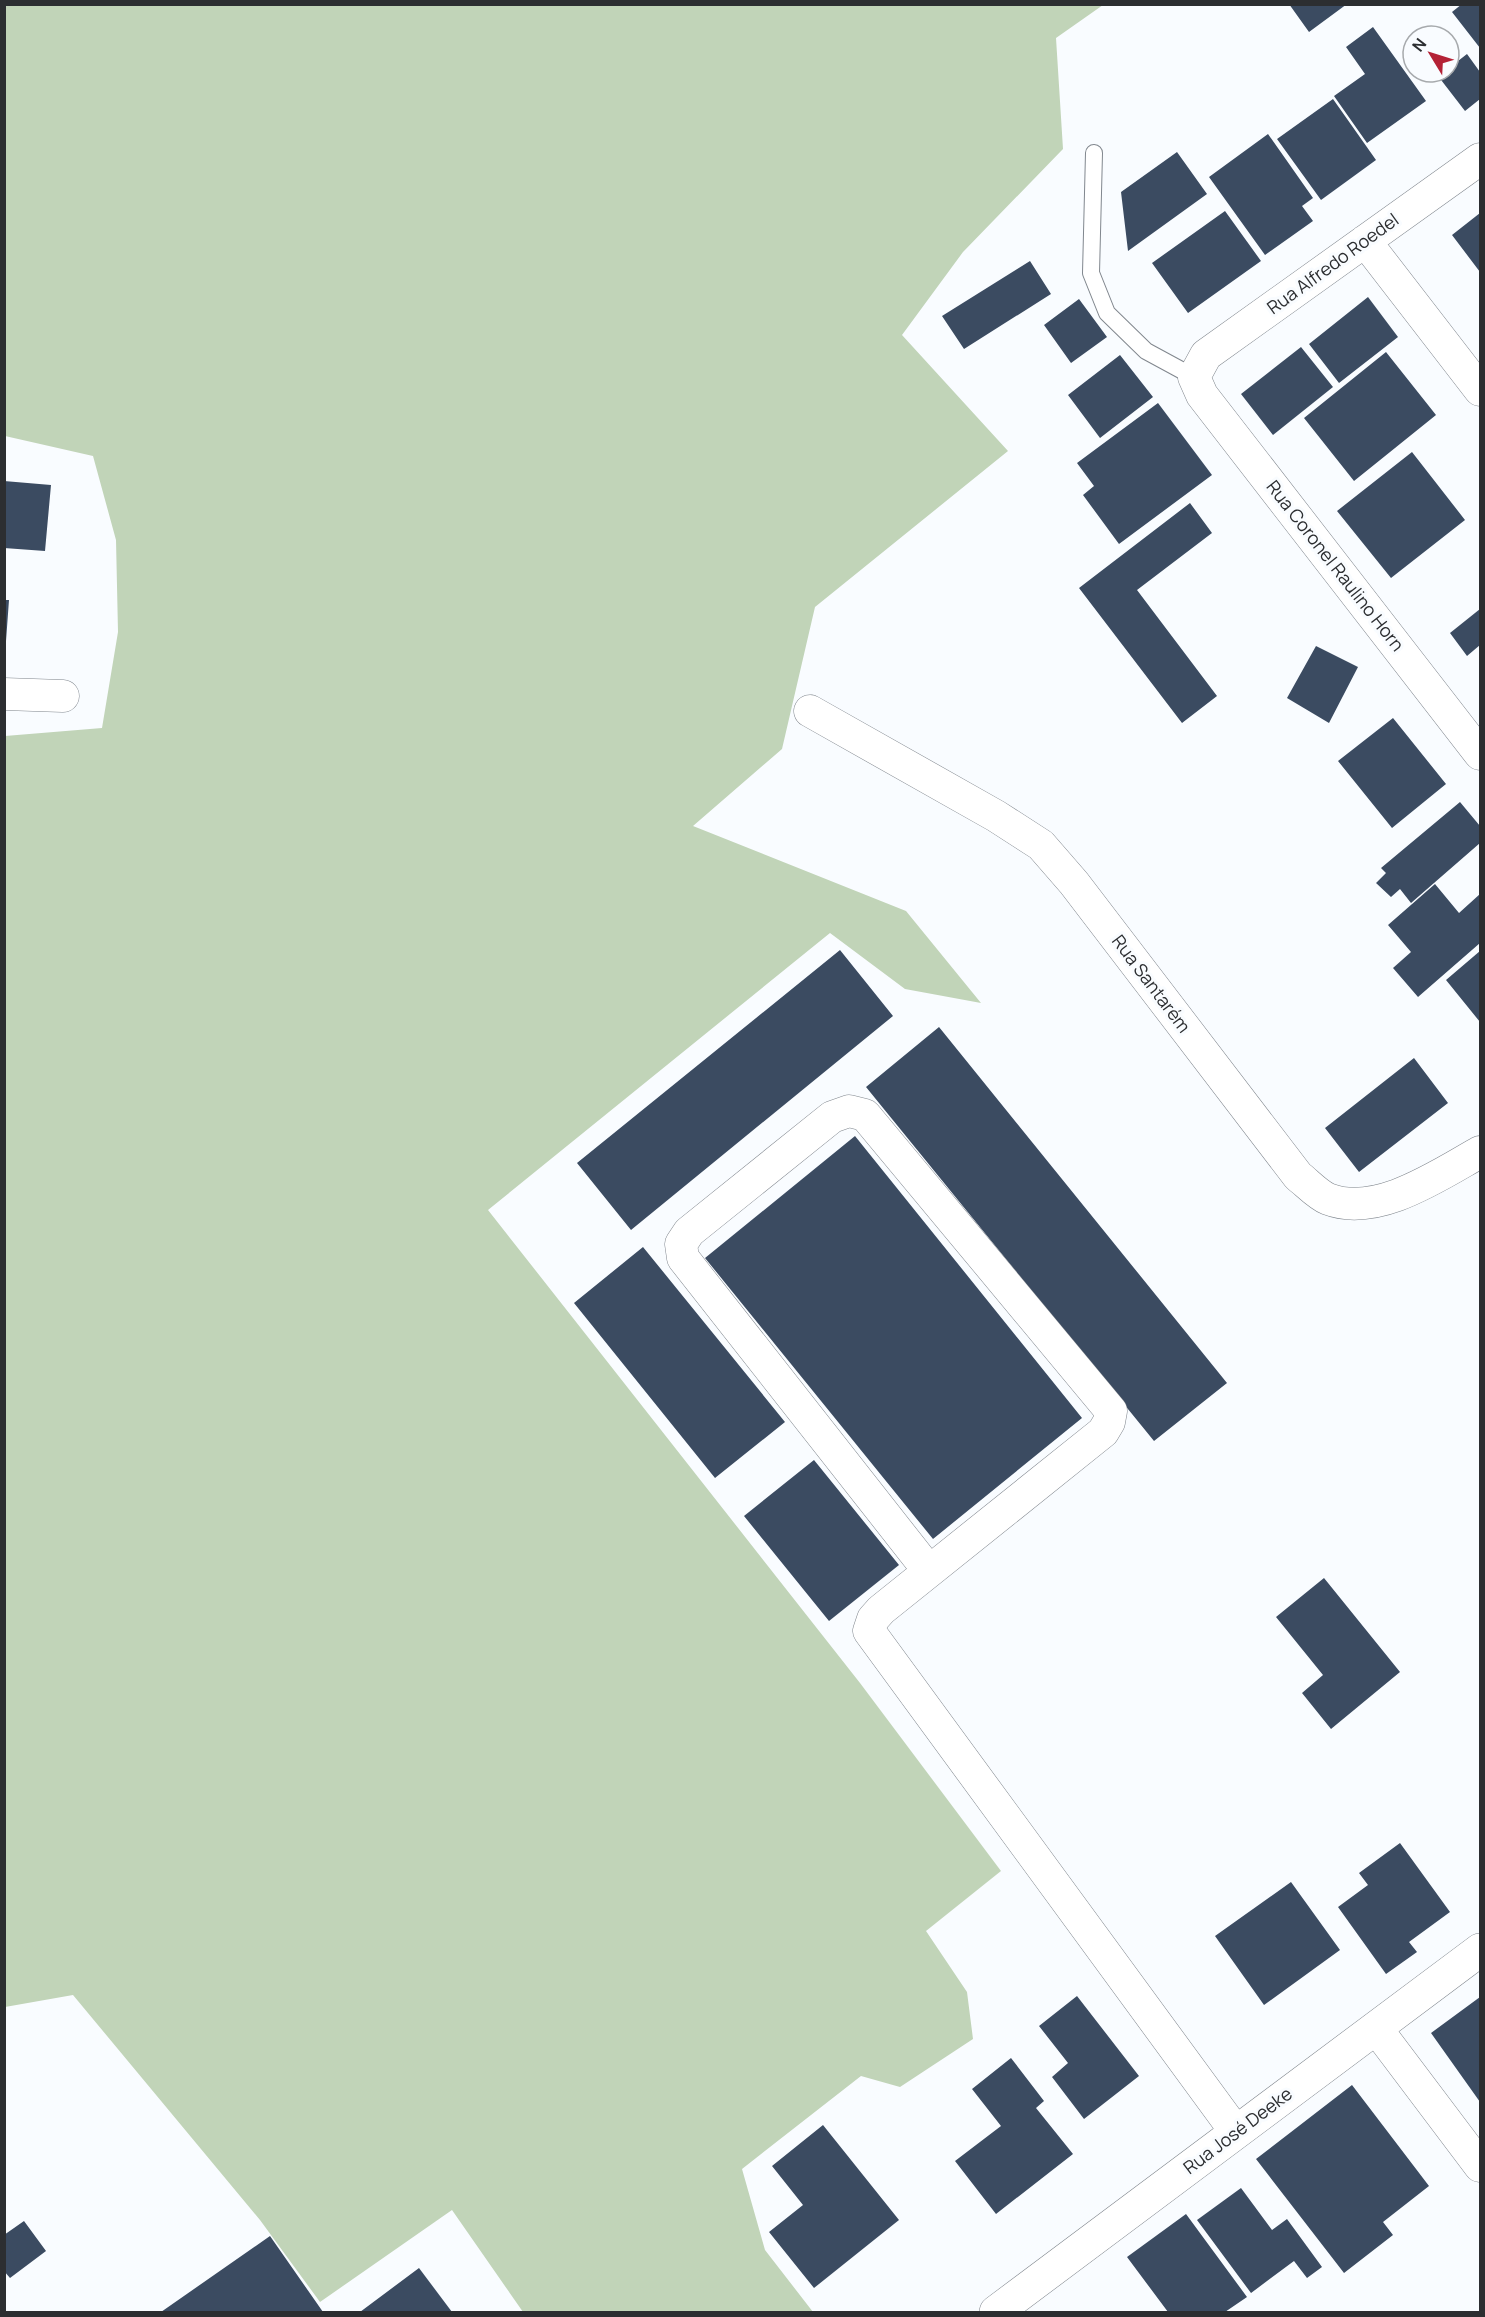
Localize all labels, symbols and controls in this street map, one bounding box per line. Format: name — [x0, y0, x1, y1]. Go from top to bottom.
north arrow — [1401, 24, 1461, 84]
text: N — [1407, 33, 1431, 56]
street label: Rua Alfredo Roedel — [1262, 207, 1403, 319]
street label: Rua Coronel Raulino Horn — [1262, 475, 1410, 656]
street label: Rua Santarém — [1107, 930, 1196, 1037]
street label: Rua José Deeke — [1178, 2081, 1297, 2179]

